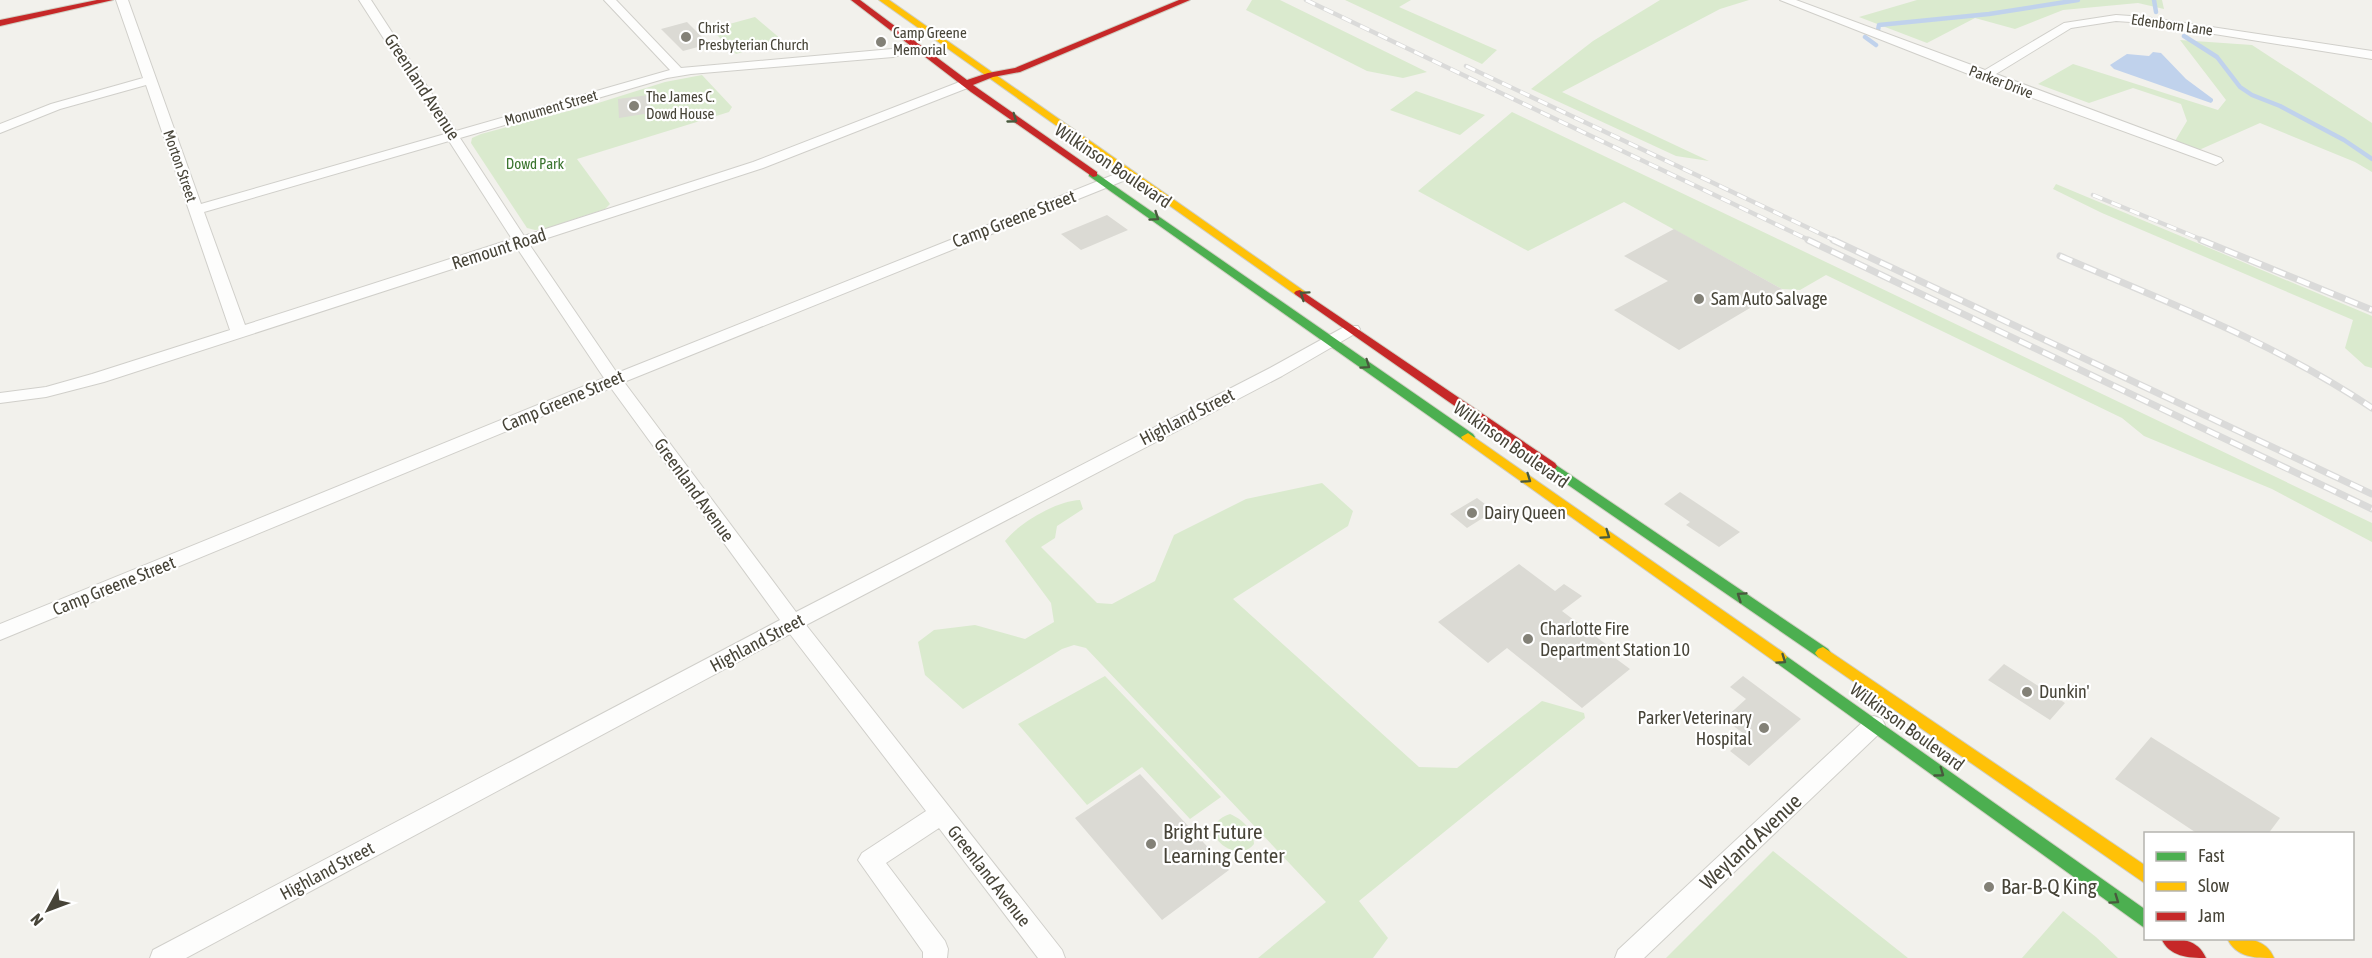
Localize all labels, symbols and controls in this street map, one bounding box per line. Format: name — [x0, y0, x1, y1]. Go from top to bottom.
street label: Edenborn Lane — [2130, 10, 2214, 39]
place label: Christ Presbyterian Church — [698, 19, 809, 53]
place label: Camp Greene Memorial — [893, 24, 967, 58]
street label: Greenland Avenue — [380, 30, 465, 144]
marker: Christ Presbyterian Church — [679, 30, 693, 44]
marker: Camp Greene Memorial — [874, 35, 888, 49]
street label: Parker Drive — [1967, 62, 2036, 102]
street label: Monument Street — [502, 86, 599, 129]
place label: The James C. Dowd House — [646, 88, 715, 122]
marker: The James C. Dowd House — [627, 99, 641, 113]
one-way arrow — [1007, 112, 1018, 123]
street label: Wilkinson Boulevard — [1051, 119, 1175, 212]
street label: Morton Street — [160, 128, 201, 204]
park label: Dowd Park — [506, 155, 565, 172]
street label: Camp Greene Street — [949, 185, 1078, 252]
one-way arrow — [1148, 210, 1159, 221]
street label: Remount Road — [449, 223, 549, 274]
place label: Sam Auto Salvage — [1711, 288, 1827, 309]
one-way arrow — [1300, 291, 1311, 302]
marker: Sam Auto Salvage — [1692, 292, 1706, 306]
one-way arrow — [1359, 358, 1370, 369]
street label: Camp Greene Street — [499, 365, 627, 436]
street label: Highland Street — [1136, 384, 1238, 449]
street label: Wilkinson Boulevard — [1450, 397, 1573, 492]
street label: Greenland Avenue — [650, 434, 739, 545]
one-way arrow — [1521, 472, 1532, 483]
place label: Dairy Queen — [1484, 502, 1566, 523]
marker: Dairy Queen — [1465, 506, 1479, 520]
one-way arrow — [1599, 528, 1610, 539]
street label: Camp Greene Street — [49, 551, 178, 620]
one-way arrow — [1737, 592, 1748, 603]
street label: Highland Street — [706, 609, 807, 676]
place label: Charlotte Fire Department Station 10 — [1540, 618, 1690, 660]
marker: Charlotte Fire Department Station 10 — [1521, 632, 1535, 646]
one-way arrow — [1775, 652, 1786, 663]
street label: Wilkinson Boulevard — [1846, 678, 1968, 775]
place label: Dunkin' — [2039, 681, 2089, 702]
marker: Dunkin' — [2020, 685, 2034, 699]
place label: Parker Veterinary Hospital — [1637, 707, 1752, 749]
marker: Parker Veterinary Hospital — [1757, 721, 1771, 735]
one-way arrow — [1934, 766, 1945, 777]
street label: Weyland Avenue — [1695, 788, 1806, 894]
place label: Bright Future Learning Center — [1163, 819, 1285, 867]
street label: Greenland Avenue — [943, 821, 1035, 930]
legend — [2144, 832, 2354, 940]
street label: Highland Street — [276, 837, 377, 904]
marker: Bright Future Learning Center — [1144, 837, 1158, 851]
text: Fast — [2198, 845, 2225, 866]
place label: Bar-B-Q King — [2001, 874, 2097, 898]
text: Slow — [2198, 875, 2229, 896]
north arrow — [18, 880, 78, 940]
marker: Bar-B-Q King — [1982, 880, 1996, 894]
one-way arrow — [2109, 893, 2120, 904]
text: Jam — [2198, 905, 2225, 926]
text: N — [27, 910, 47, 929]

